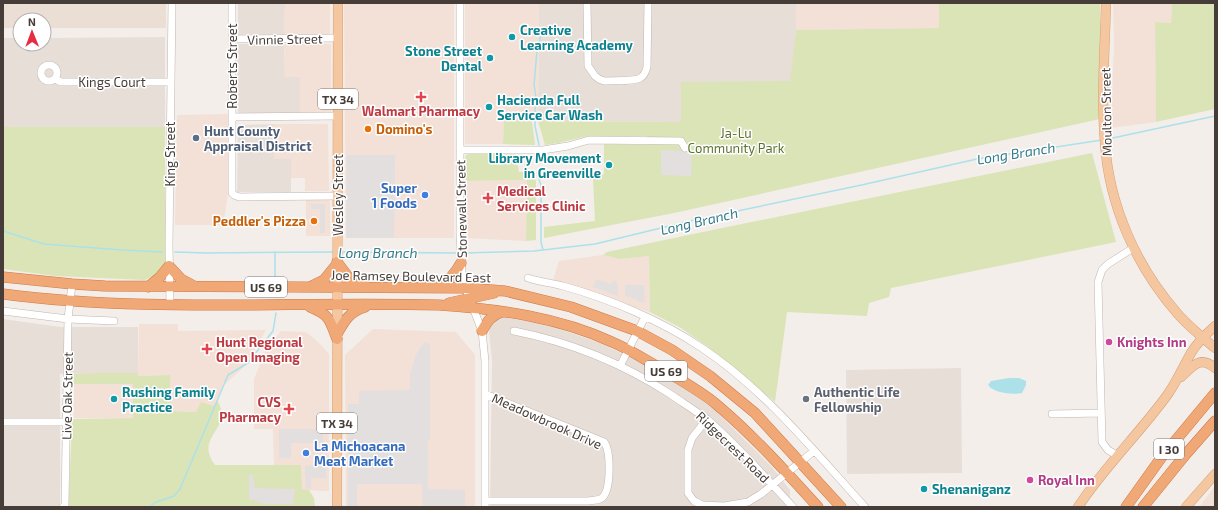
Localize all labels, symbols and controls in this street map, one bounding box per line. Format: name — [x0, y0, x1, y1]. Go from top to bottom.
north arrow — [12, 12, 52, 52]
text: N — [28, 15, 36, 28]
place label: Creative Learning Academy — [520, 22, 634, 53]
street label: Roberts Street — [224, 23, 240, 109]
street label: Vinnie Street — [247, 30, 323, 48]
marker: Creative Learning Academy — [507, 32, 517, 42]
place label: Stone Street Dental — [405, 43, 483, 74]
marker: Stone Street Dental — [485, 53, 495, 63]
street label: Moulton Street — [1097, 67, 1115, 157]
street label: Kings Court — [78, 74, 146, 90]
road number: TX 34 — [318, 89, 358, 109]
marker: Walmart Pharmacy — [416, 92, 426, 102]
place label: Hacienda Full Service Car Wash — [497, 92, 603, 123]
marker: Hacienda Full Service Car Wash — [484, 102, 494, 112]
place label: Walmart Pharmacy — [362, 103, 481, 119]
place label: Domino's — [376, 121, 433, 137]
street label: King Street — [162, 122, 178, 186]
place label: Hunt County Appraisal District — [204, 123, 312, 154]
marker: Domino's — [363, 124, 373, 134]
park label: Ja-Lu Community Park — [688, 125, 785, 156]
marker: Hunt County Appraisal District — [191, 133, 201, 143]
water label: Long Branch — [976, 138, 1056, 168]
place label: Library Movement in Greenville — [488, 150, 602, 181]
street label: Wesley Street — [330, 154, 346, 236]
street label: Stonewall Street — [452, 160, 470, 258]
marker: Library Movement in Greenville — [604, 160, 614, 170]
place label: Super 1 Foods — [372, 180, 417, 211]
place label: Medical Services Clinic — [497, 183, 586, 214]
marker: Super 1 Foods — [420, 190, 430, 200]
marker: Medical Services Clinic — [482, 192, 494, 204]
water label: Long Branch — [658, 204, 740, 238]
place label: Peddler's Pizza — [213, 213, 306, 229]
marker: Peddler's Pizza — [309, 216, 319, 226]
water label: Long Branch — [338, 244, 418, 261]
street label: Joe Ramsey Boulevard East — [331, 267, 491, 285]
road number: US 69 — [245, 277, 287, 297]
place label: Hunt Regional Open Imaging — [216, 334, 303, 365]
place label: Knights Inn — [1117, 334, 1187, 350]
marker: Knights Inn — [1104, 337, 1114, 347]
marker: Hunt Regional Open Imaging — [201, 343, 213, 355]
street label: Live Oak Street — [58, 352, 76, 440]
road number: US 69 — [645, 361, 687, 381]
place label: Rushing Family Practice — [122, 384, 216, 415]
place label: Authentic Life Fellowship — [814, 384, 900, 415]
street label: Meadowbrook Drive — [490, 390, 604, 452]
marker: Rushing Family Practice — [109, 394, 119, 404]
place label: CVS Pharmacy — [219, 394, 282, 425]
marker: Authentic Life Fellowship — [801, 394, 811, 404]
marker: CVS Pharmacy — [284, 404, 294, 414]
street label: Ridgecrest Road — [693, 408, 773, 486]
road number: TX 34 — [317, 413, 357, 433]
place label: La Michoacana Meat Market — [314, 438, 405, 469]
road number: I 30 — [1154, 439, 1184, 459]
marker: La Michoacana Meat Market — [301, 448, 311, 458]
place label: Royal Inn — [1038, 472, 1095, 488]
marker: Royal Inn — [1025, 475, 1035, 485]
place label: Shenaniganz — [932, 481, 1011, 497]
marker: Shenaniganz — [919, 484, 929, 494]

